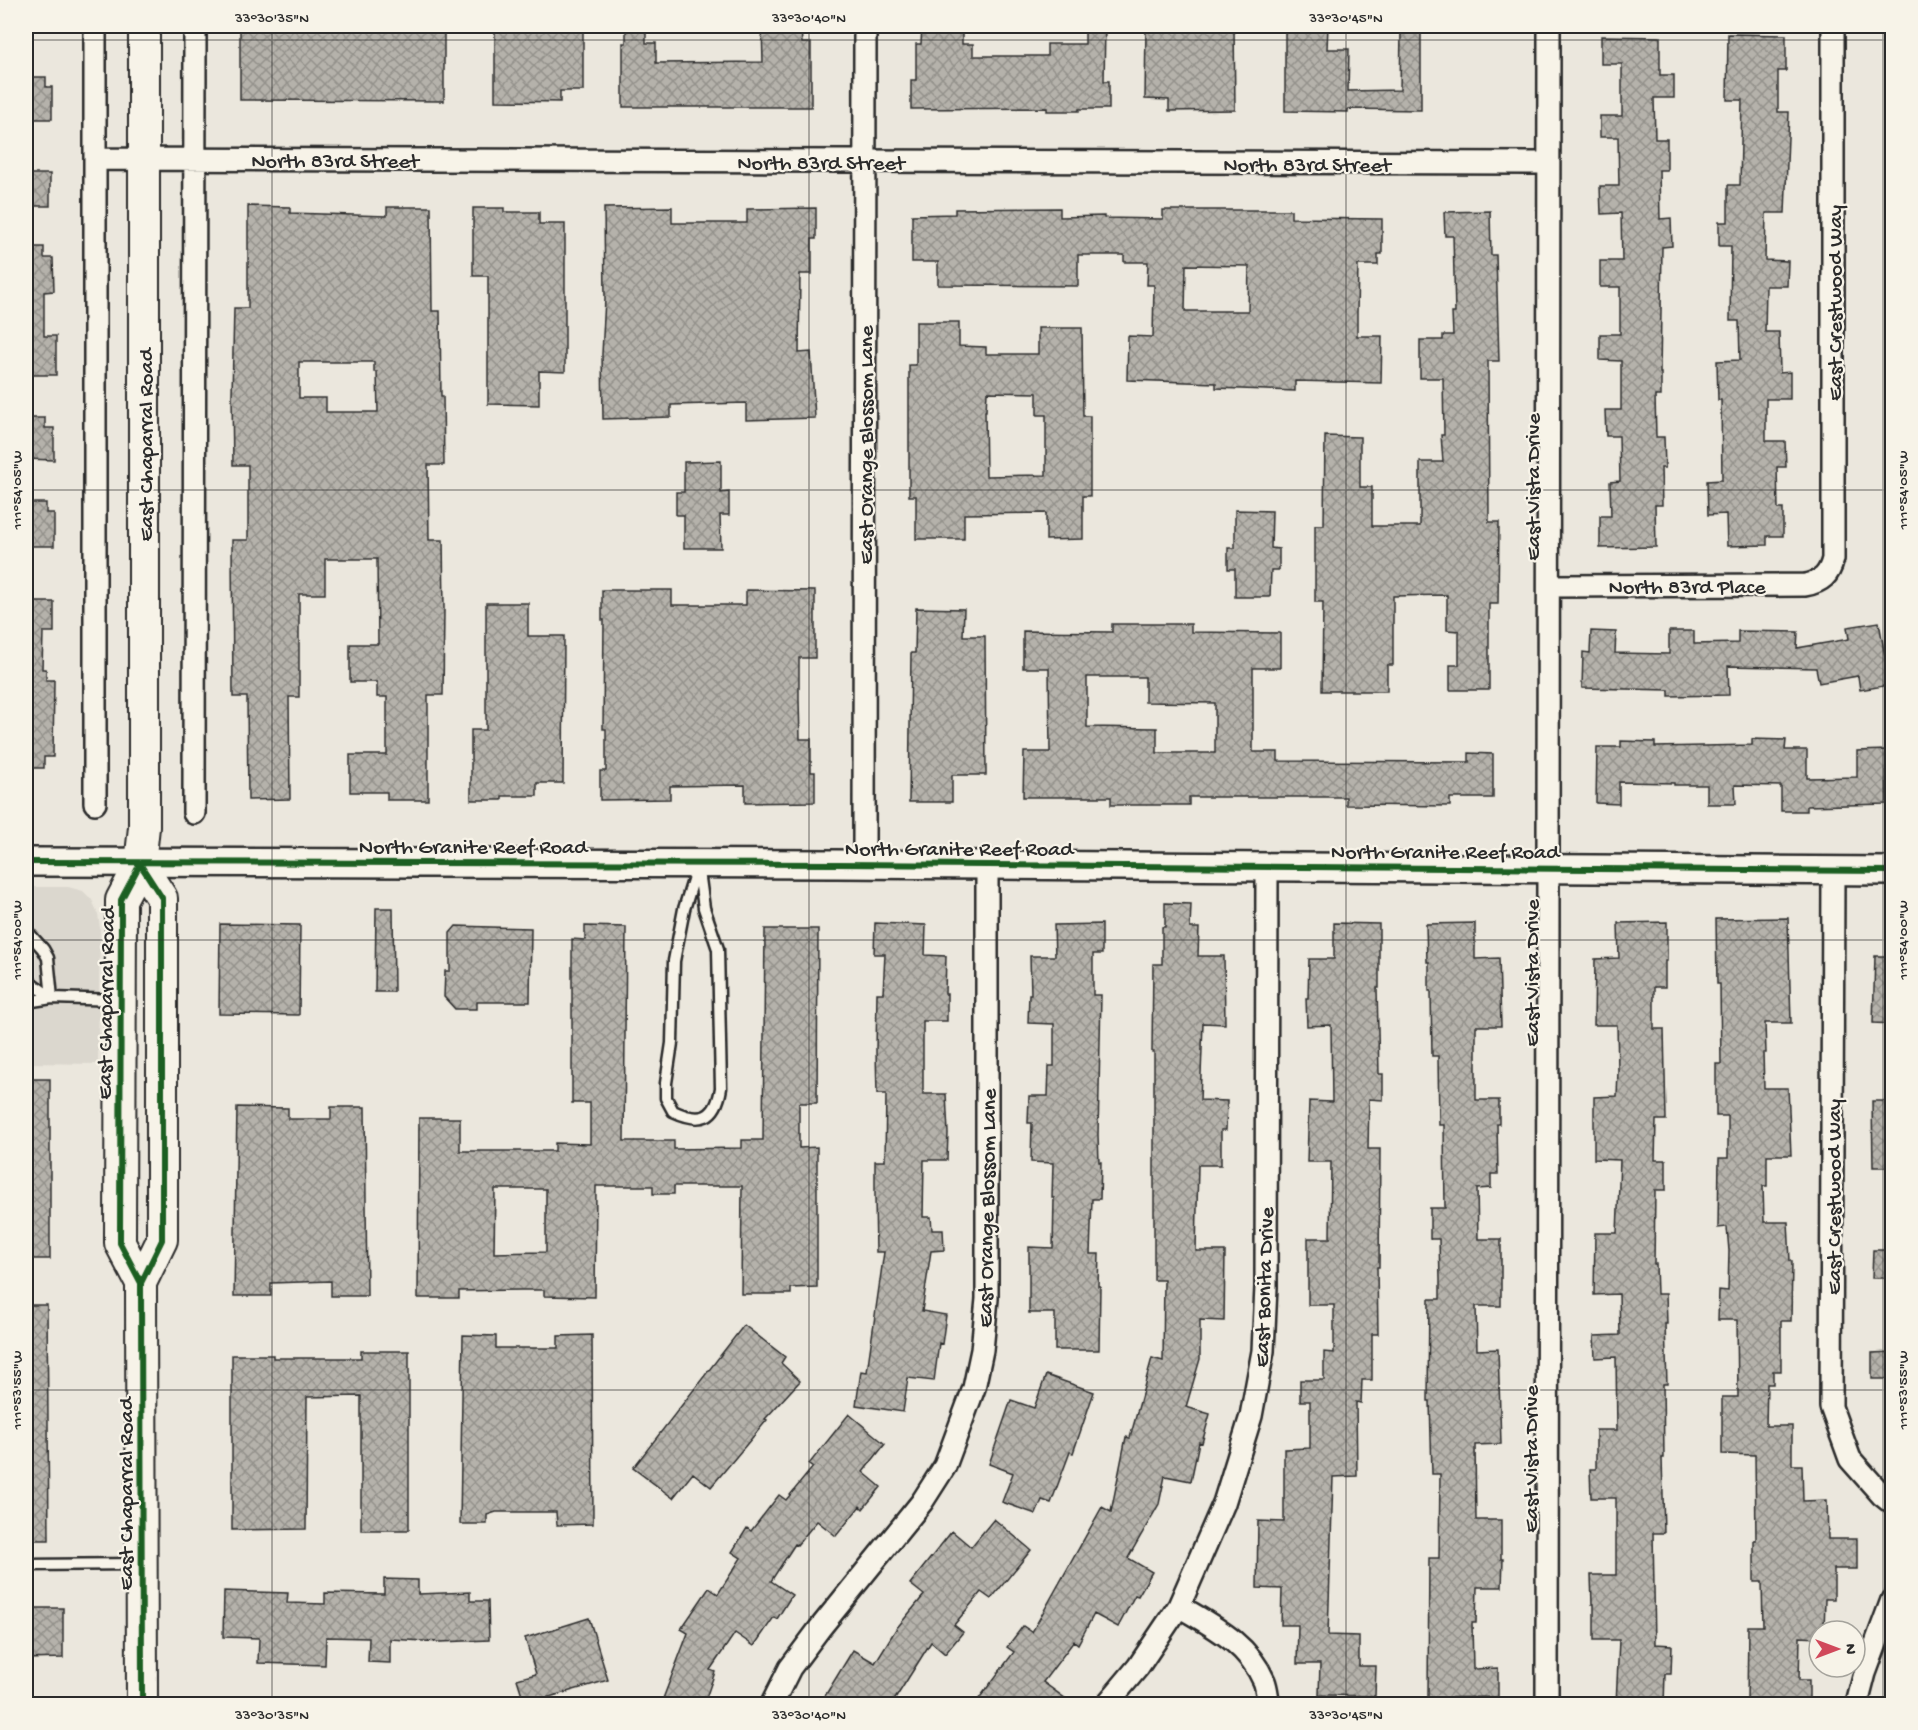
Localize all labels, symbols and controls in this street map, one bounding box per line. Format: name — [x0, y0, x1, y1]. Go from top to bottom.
text: 33°30'35"N — [234, 10, 309, 28]
text: 33°30'40"N — [771, 10, 846, 28]
text: 33°30'45"N — [1308, 10, 1383, 28]
street label: North 83rd Street — [251, 150, 421, 176]
street label: North 83rd Street — [737, 152, 907, 178]
street label: North 83rd Street — [1223, 154, 1393, 180]
street label: East Crestwood Way — [1824, 205, 1850, 401]
street label: East Orange Blossom Lane — [855, 325, 881, 565]
street label: East Chaparral Road — [135, 346, 161, 542]
street label: East Vista Drive — [1522, 413, 1548, 561]
text: 111°54'05"W — [9, 450, 27, 531]
text: 111°54'05"W — [1895, 450, 1913, 531]
street label: North 83rd Place — [1609, 576, 1766, 602]
street label: North Granite Reef Road — [359, 836, 589, 862]
street label: North Granite Reef Road — [845, 838, 1075, 864]
street label: North Granite Reef Road — [1331, 841, 1561, 867]
street label: East Vista Drive — [1521, 899, 1547, 1047]
text: 111°54'00"W — [9, 900, 27, 981]
text: 111°54'00"W — [1895, 900, 1913, 981]
street label: East Chaparral Road — [93, 904, 123, 1100]
street label: East Orange Blossom Lane — [974, 1088, 1004, 1328]
street label: East Crestwood Way — [1823, 1099, 1849, 1295]
street label: East Bonita Drive — [1250, 1206, 1282, 1368]
text: 111°53'55"W — [9, 1350, 27, 1431]
text: 111°53'55"W — [1895, 1350, 1913, 1431]
street label: East Vista Drive — [1520, 1385, 1546, 1533]
street label: East Chaparral Road — [115, 1395, 141, 1591]
north arrow — [1807, 1619, 1867, 1679]
text: N — [1839, 1644, 1858, 1655]
text: 33°30'35"N — [234, 1707, 309, 1725]
text: 33°30'40"N — [771, 1707, 846, 1725]
text: 33°30'45"N — [1308, 1707, 1383, 1725]

